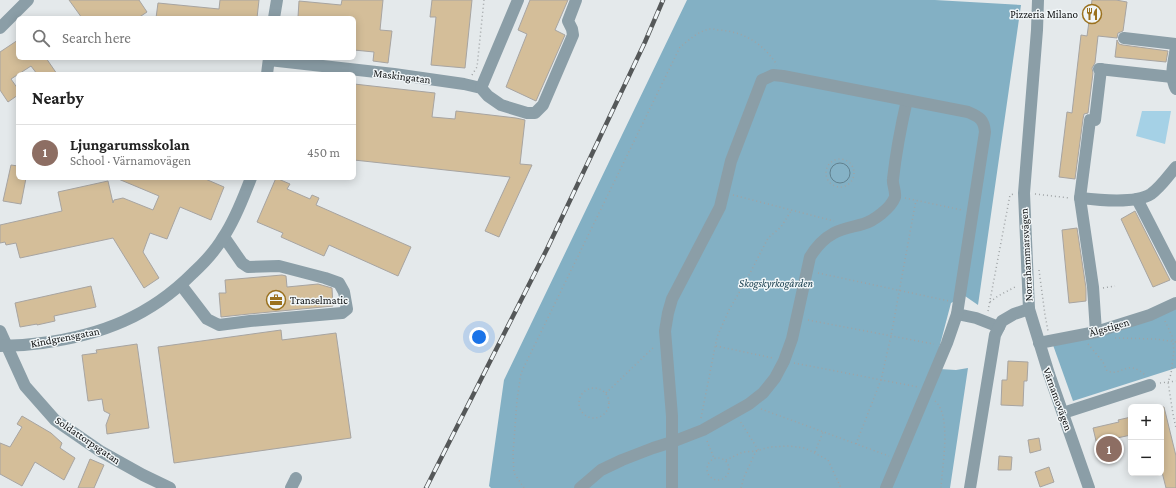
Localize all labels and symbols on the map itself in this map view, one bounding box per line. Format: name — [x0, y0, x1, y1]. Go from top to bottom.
restaurant icon: Pizzeria Milano — [1081, 3, 1103, 25]
place label: Pizzeria Milano — [1010, 8, 1079, 20]
street label: Maskingatan — [373, 67, 431, 86]
street label: Norrahammarsvägen — [1018, 208, 1035, 302]
park label: Skogskyrkogården — [739, 277, 813, 290]
office icon: Transelmatic — [265, 289, 287, 311]
place label: Transelmatic — [290, 294, 348, 306]
street label: Älgstigen — [1088, 316, 1131, 339]
street label: Kindgrensgatan — [30, 324, 101, 351]
your location — [469, 327, 489, 347]
street label: Värnamovägen — [1040, 366, 1075, 433]
street label: Soldattorpsgatan — [53, 414, 123, 467]
pin: 1 — [1096, 434, 1122, 464]

